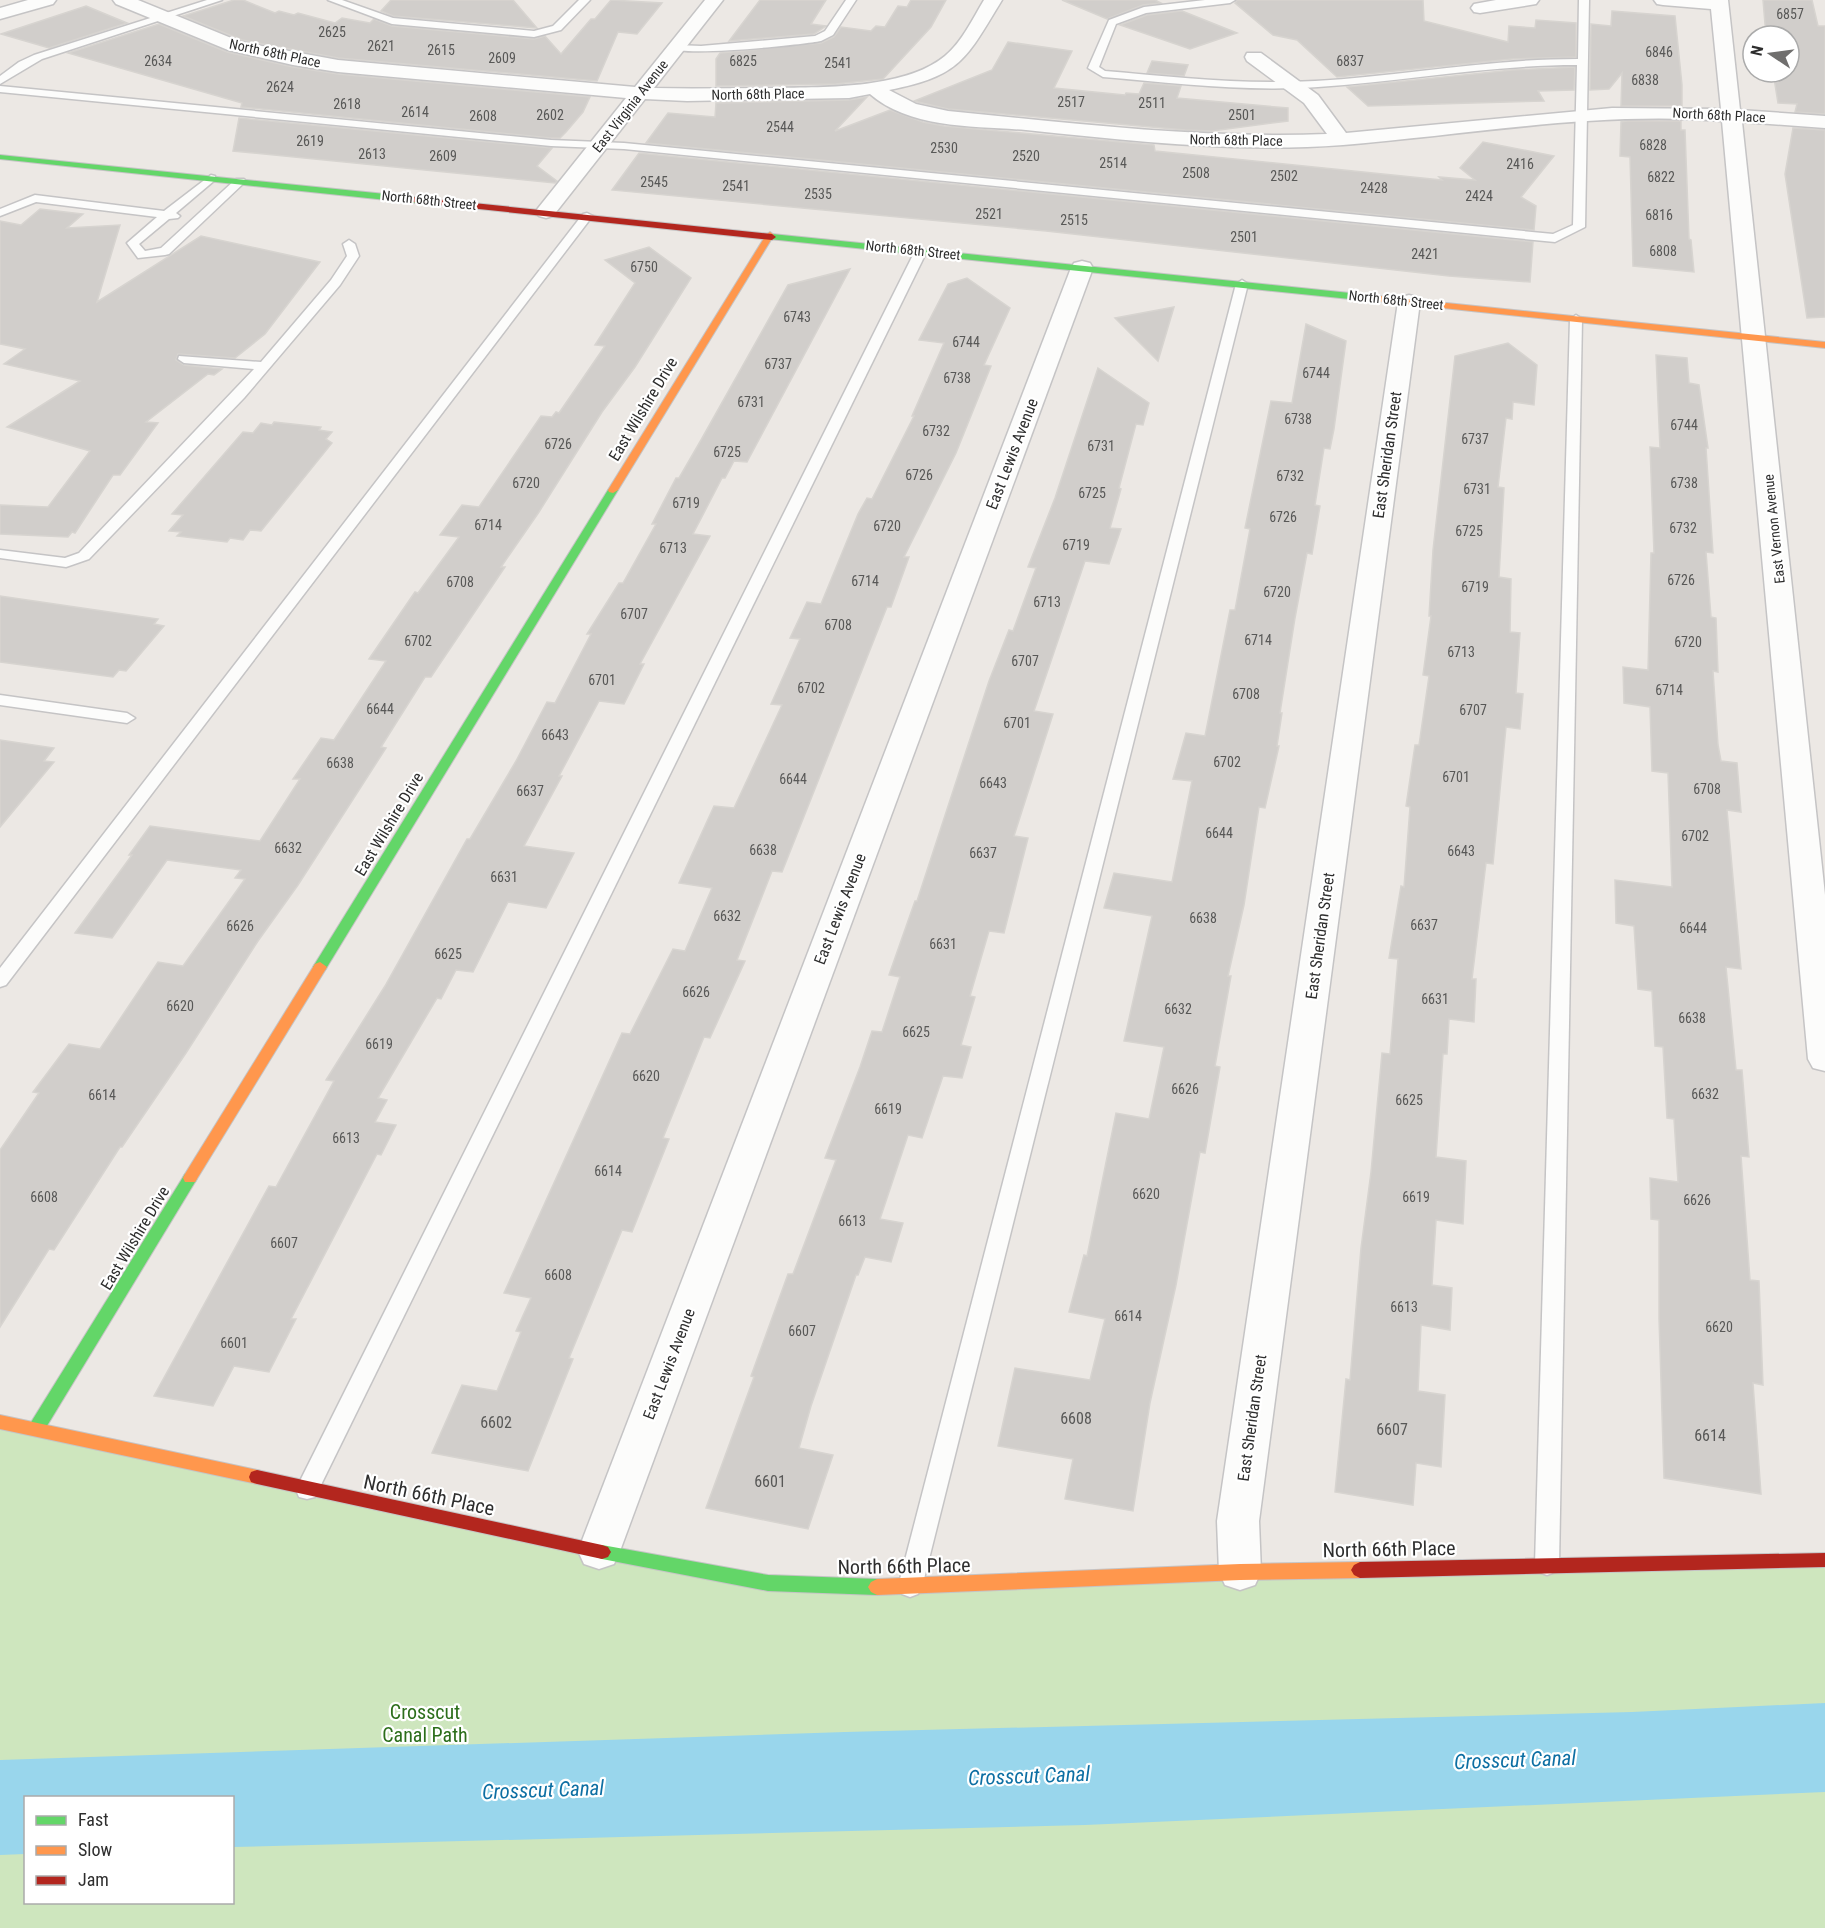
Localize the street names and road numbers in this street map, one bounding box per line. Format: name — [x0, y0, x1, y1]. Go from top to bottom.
street label: North 68th Place — [228, 35, 323, 71]
street label: East Virginia Avenue — [589, 56, 671, 155]
street label: North 68th Place — [711, 85, 805, 103]
street label: North 68th Place — [1672, 105, 1766, 125]
street label: North 68th Place — [1189, 131, 1283, 149]
street label: North 68th Street — [381, 187, 477, 213]
street label: North 68th Street — [865, 237, 961, 263]
street label: North 68th Street — [1348, 287, 1444, 313]
street label: East Wilshire Drive — [605, 354, 681, 464]
street label: East Sheridan Street — [1369, 390, 1405, 520]
street label: East Lewis Avenue — [982, 396, 1042, 512]
street label: East Vernon Avenue — [1760, 473, 1788, 584]
street label: East Wilshire Drive — [351, 769, 427, 879]
street label: East Lewis Avenue — [810, 851, 870, 967]
street label: East Sheridan Street — [1302, 871, 1338, 1001]
street label: East Wilshire Drive — [97, 1183, 173, 1293]
street label: East Lewis Avenue — [639, 1306, 699, 1422]
street label: East Sheridan Street — [1234, 1353, 1270, 1483]
street label: North 66th Place — [361, 1469, 497, 1521]
street label: North 66th Place — [1322, 1536, 1456, 1562]
street label: North 66th Place — [837, 1553, 971, 1579]

